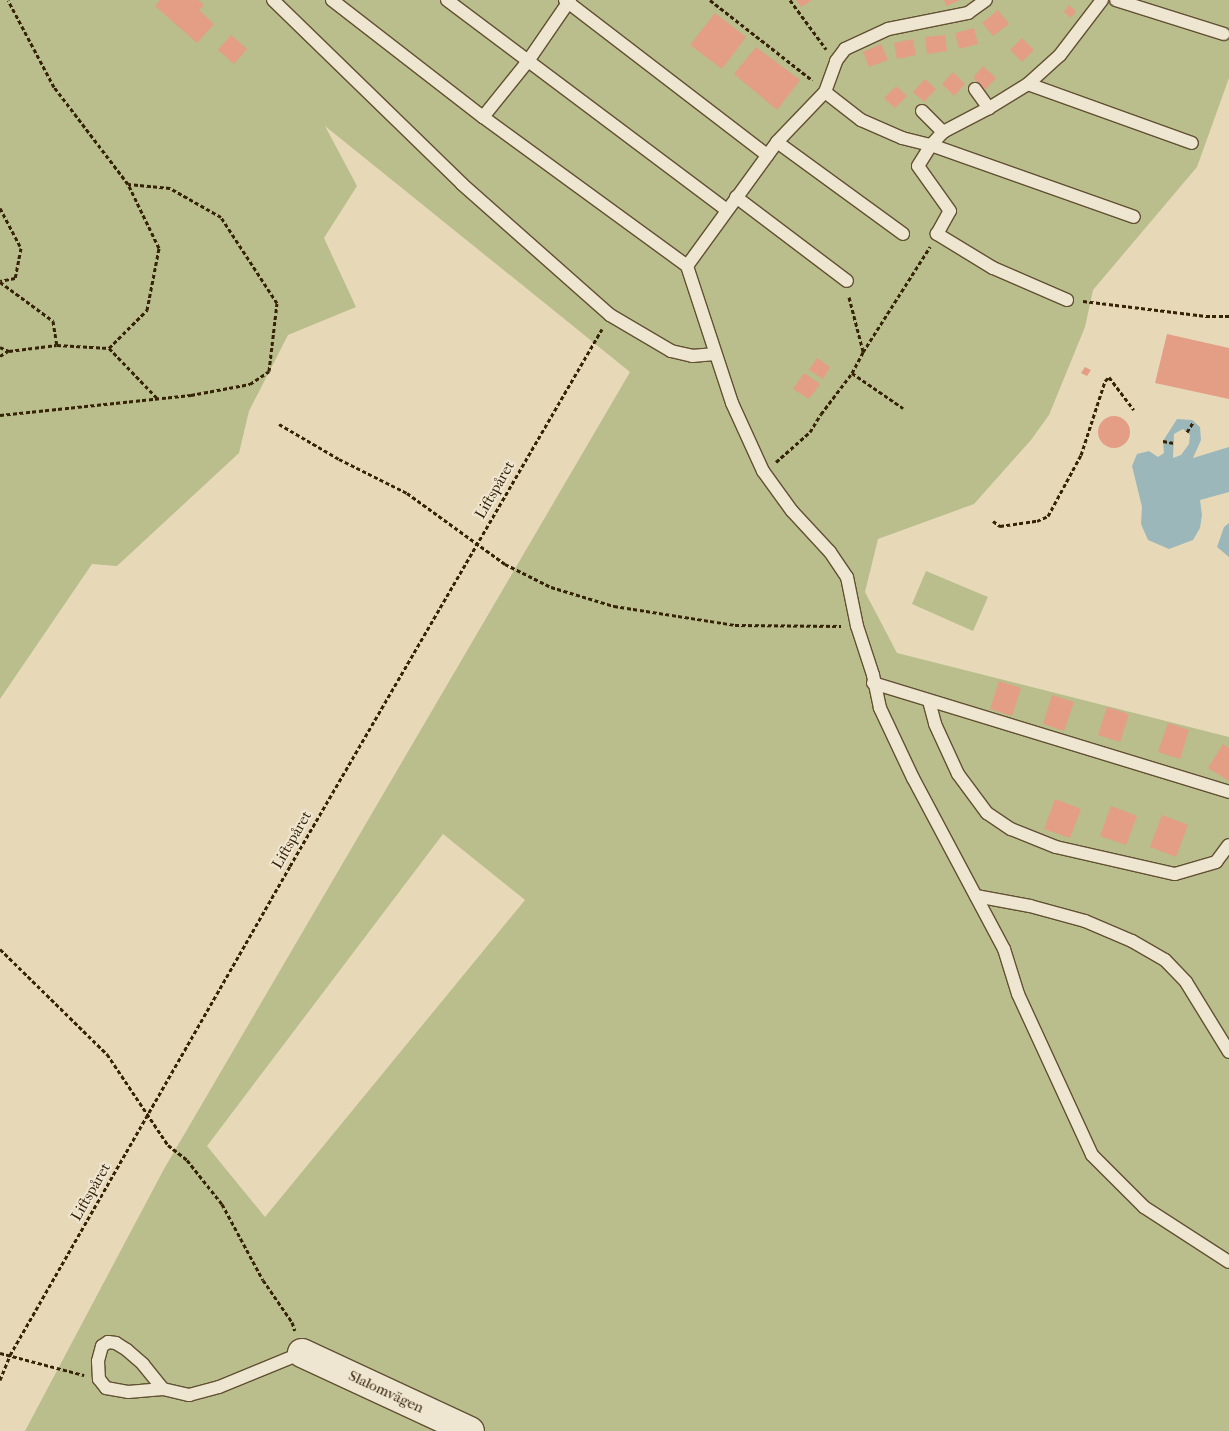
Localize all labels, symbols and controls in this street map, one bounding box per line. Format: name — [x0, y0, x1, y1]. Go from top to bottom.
street label: Liftspåret — [471, 458, 519, 522]
street label: Liftspåret — [268, 808, 316, 872]
street label: Liftspåret — [67, 1160, 115, 1224]
street label: Slalomvägen — [345, 1367, 427, 1417]

